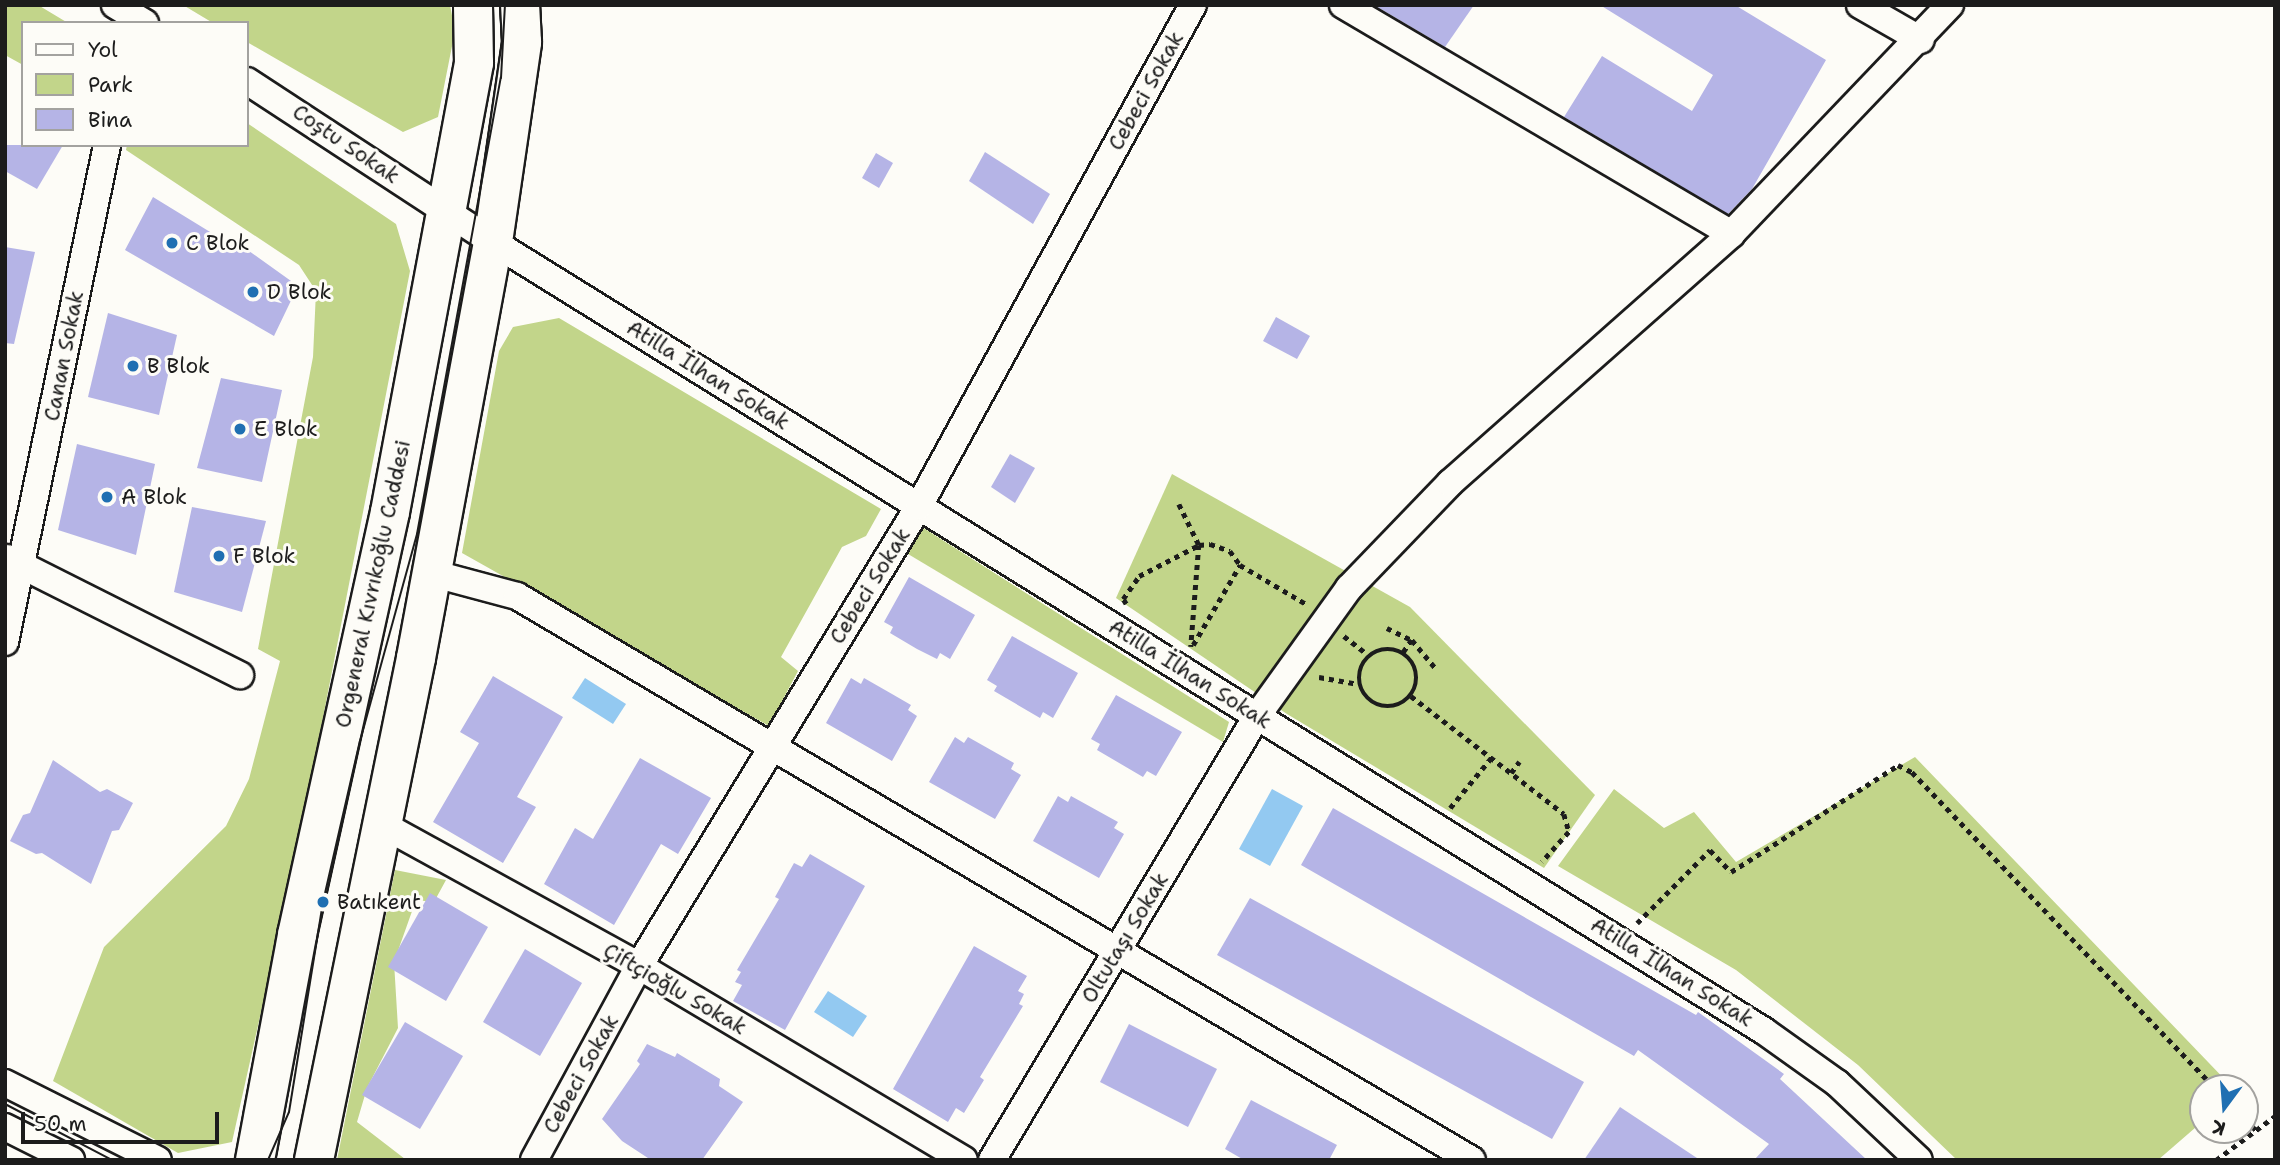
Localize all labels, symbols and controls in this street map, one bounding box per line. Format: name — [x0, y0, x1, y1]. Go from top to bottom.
legend — [21, 21, 248, 147]
street label: Cebeci Sokak — [1103, 27, 1189, 155]
text: Yol — [88, 36, 118, 64]
text: Park — [88, 71, 133, 99]
street label: Coştu Sokak — [288, 99, 404, 189]
text: Bina — [88, 106, 132, 134]
place label: C Blok — [186, 230, 250, 256]
marker: C Blok — [164, 235, 180, 251]
place label: D Blok — [267, 279, 332, 305]
marker: D Blok — [245, 284, 261, 300]
street label: Canan Sokak — [39, 289, 89, 423]
street label: Atilla İlhan Sokak — [622, 315, 794, 435]
place label: B Blok — [147, 353, 210, 379]
marker: B Blok — [125, 358, 141, 374]
place label: E Blok — [254, 416, 318, 442]
marker: E Blok — [232, 421, 248, 437]
street label: Orgeneral Kıvrıkoğlu Caddesi — [330, 438, 416, 730]
place label: A Blok — [121, 484, 187, 510]
marker: A Blok — [99, 489, 115, 505]
street label: Cebeci Sokak — [824, 523, 916, 649]
place label: F Blok — [233, 543, 296, 569]
marker: F Blok — [211, 548, 227, 564]
street label: Atilla İlhan Sokak — [1104, 614, 1276, 734]
street label: Oltutaşı Sokak — [1076, 868, 1174, 1008]
place label: Batıkent — [337, 889, 421, 915]
marker: Batıkent — [315, 894, 331, 910]
street label: Atilla İlhan Sokak — [1586, 912, 1758, 1032]
street label: Çiftçioğlu Sokak — [599, 938, 751, 1040]
street label: Cebeci Sokak — [538, 1010, 624, 1138]
north arrow — [2189, 1074, 2259, 1144]
scale bar — [24, 1098, 222, 1142]
text: 50 m — [34, 1110, 87, 1138]
text: K — [2209, 1114, 2228, 1142]

